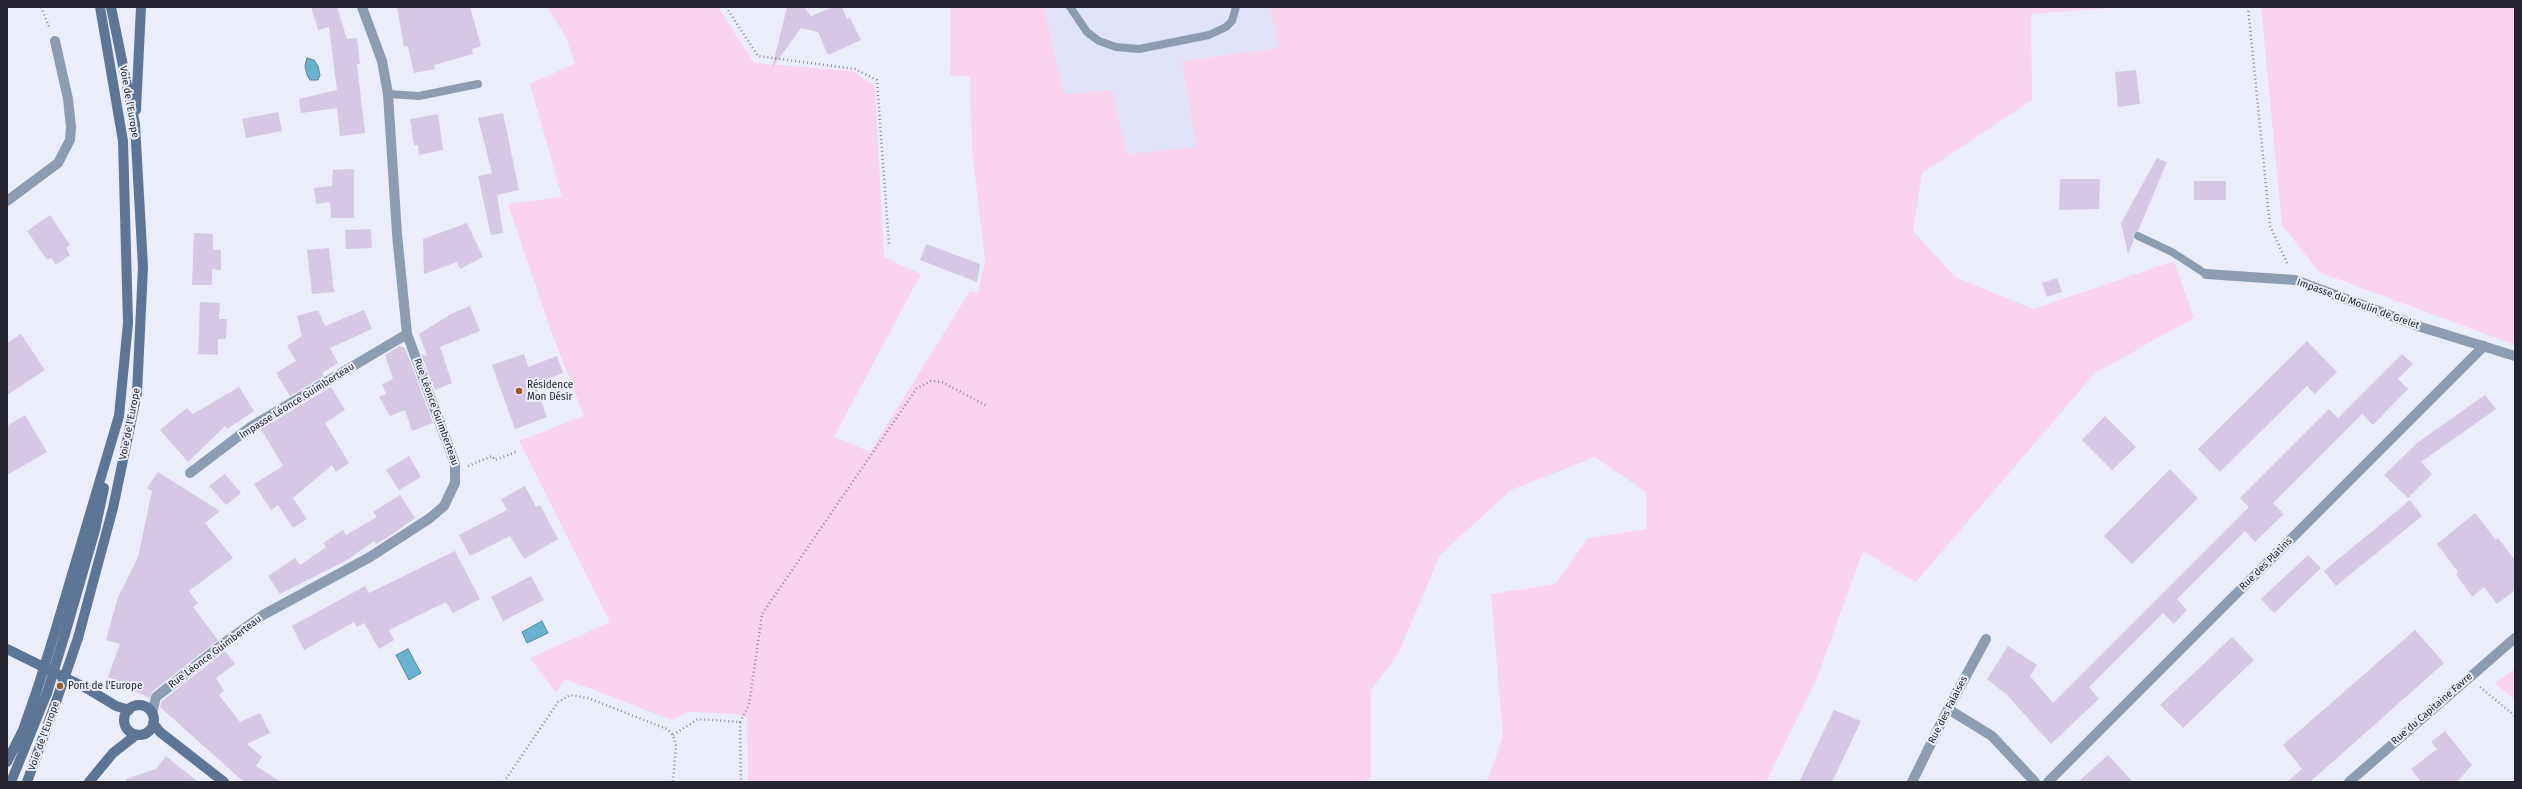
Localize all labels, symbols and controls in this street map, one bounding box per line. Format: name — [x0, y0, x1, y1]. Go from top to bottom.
street label: Voie de l'Europe — [117, 65, 141, 139]
street label: Impasse du Moulin de Grelet — [2295, 276, 2421, 332]
street label: Rue Léonce Guimberteau — [411, 357, 461, 467]
street label: Impasse Léonce Guimberteau — [237, 361, 357, 441]
place label: Résidence Mon Désir — [527, 379, 573, 402]
marker: Résidence Mon Désir — [514, 386, 524, 396]
street label: Voie de l'Europe — [117, 387, 143, 461]
street label: Rue des Platins — [2237, 535, 2295, 593]
street label: Rue Léonce Guimberteau — [166, 613, 264, 691]
street label: Rue du Capitaine Favre — [2389, 671, 2475, 747]
street label: Rue des Falaises — [1926, 674, 1970, 746]
place label: Pont de l'Europe — [68, 680, 142, 692]
marker: Pont de l'Europe — [55, 681, 65, 691]
street label: Voie de l'Europe — [26, 700, 62, 772]

